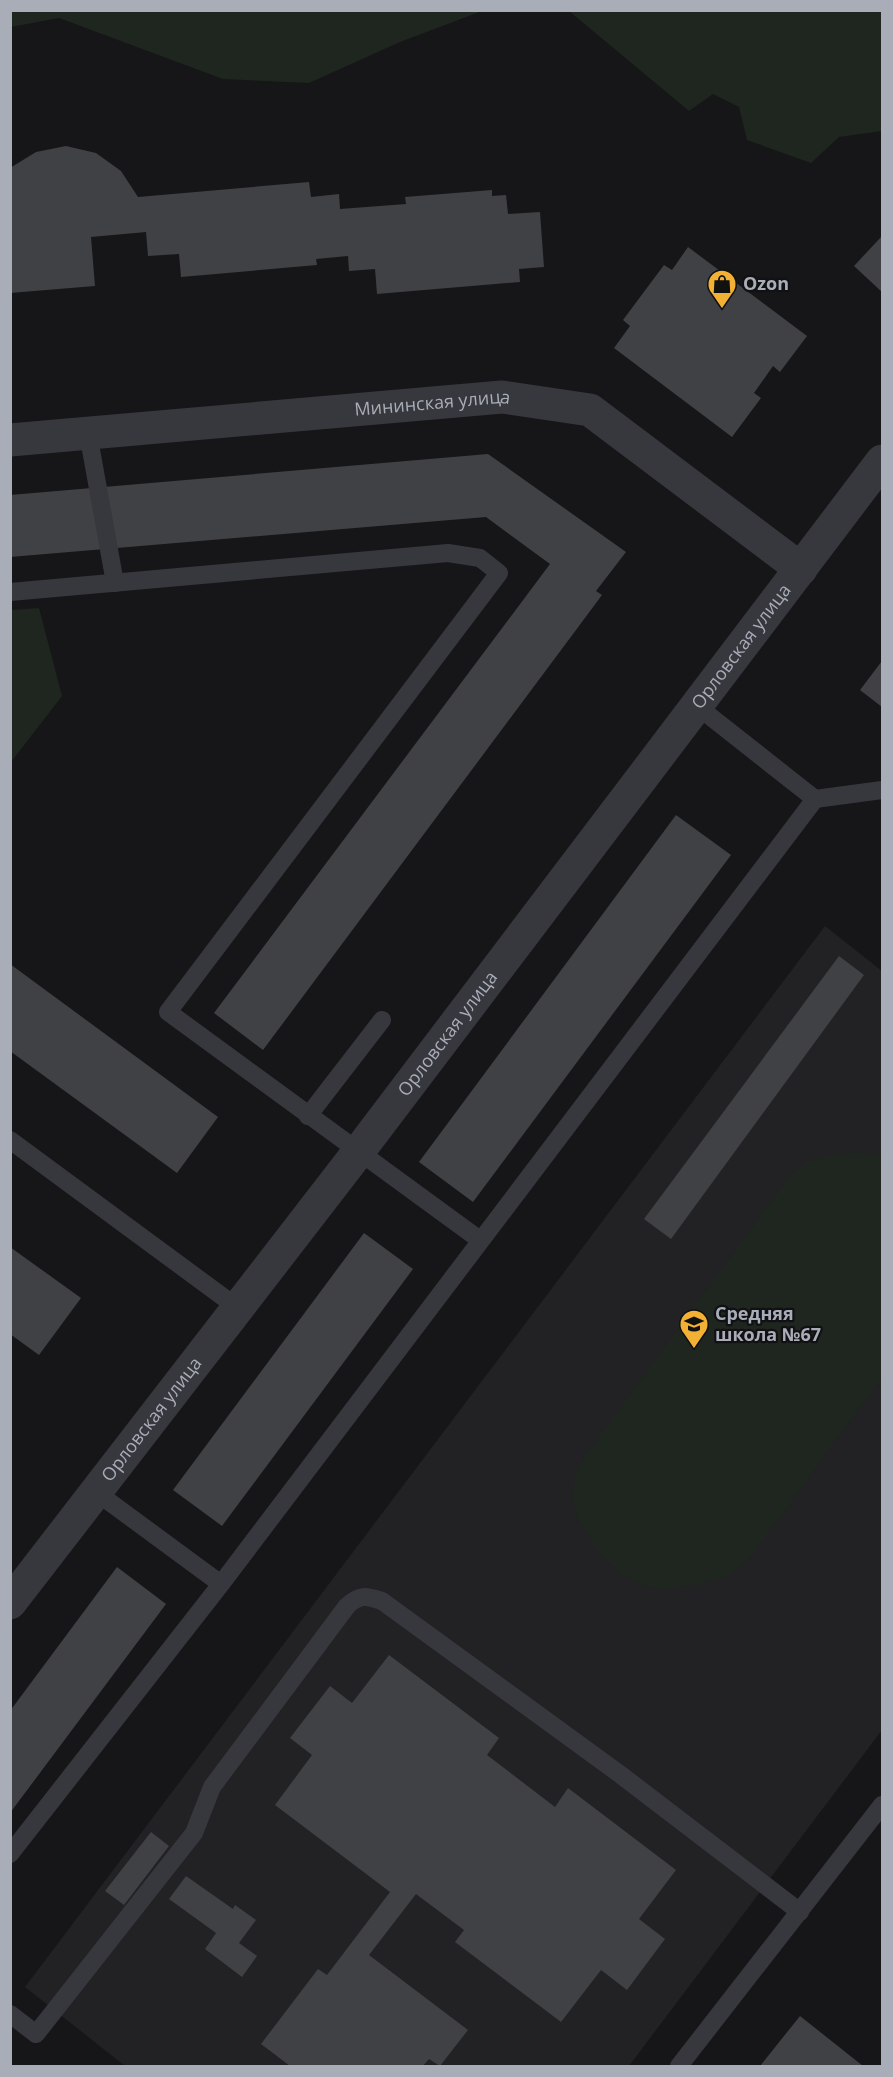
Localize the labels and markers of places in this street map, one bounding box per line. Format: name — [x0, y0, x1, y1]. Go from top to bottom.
shop icon: Ozon — [706, 268, 738, 310]
place label: Ozon — [743, 271, 789, 295]
place label: Средняя школа №67 — [715, 1301, 821, 1346]
school or university icon: Средняя школа №67 — [678, 1308, 710, 1350]

